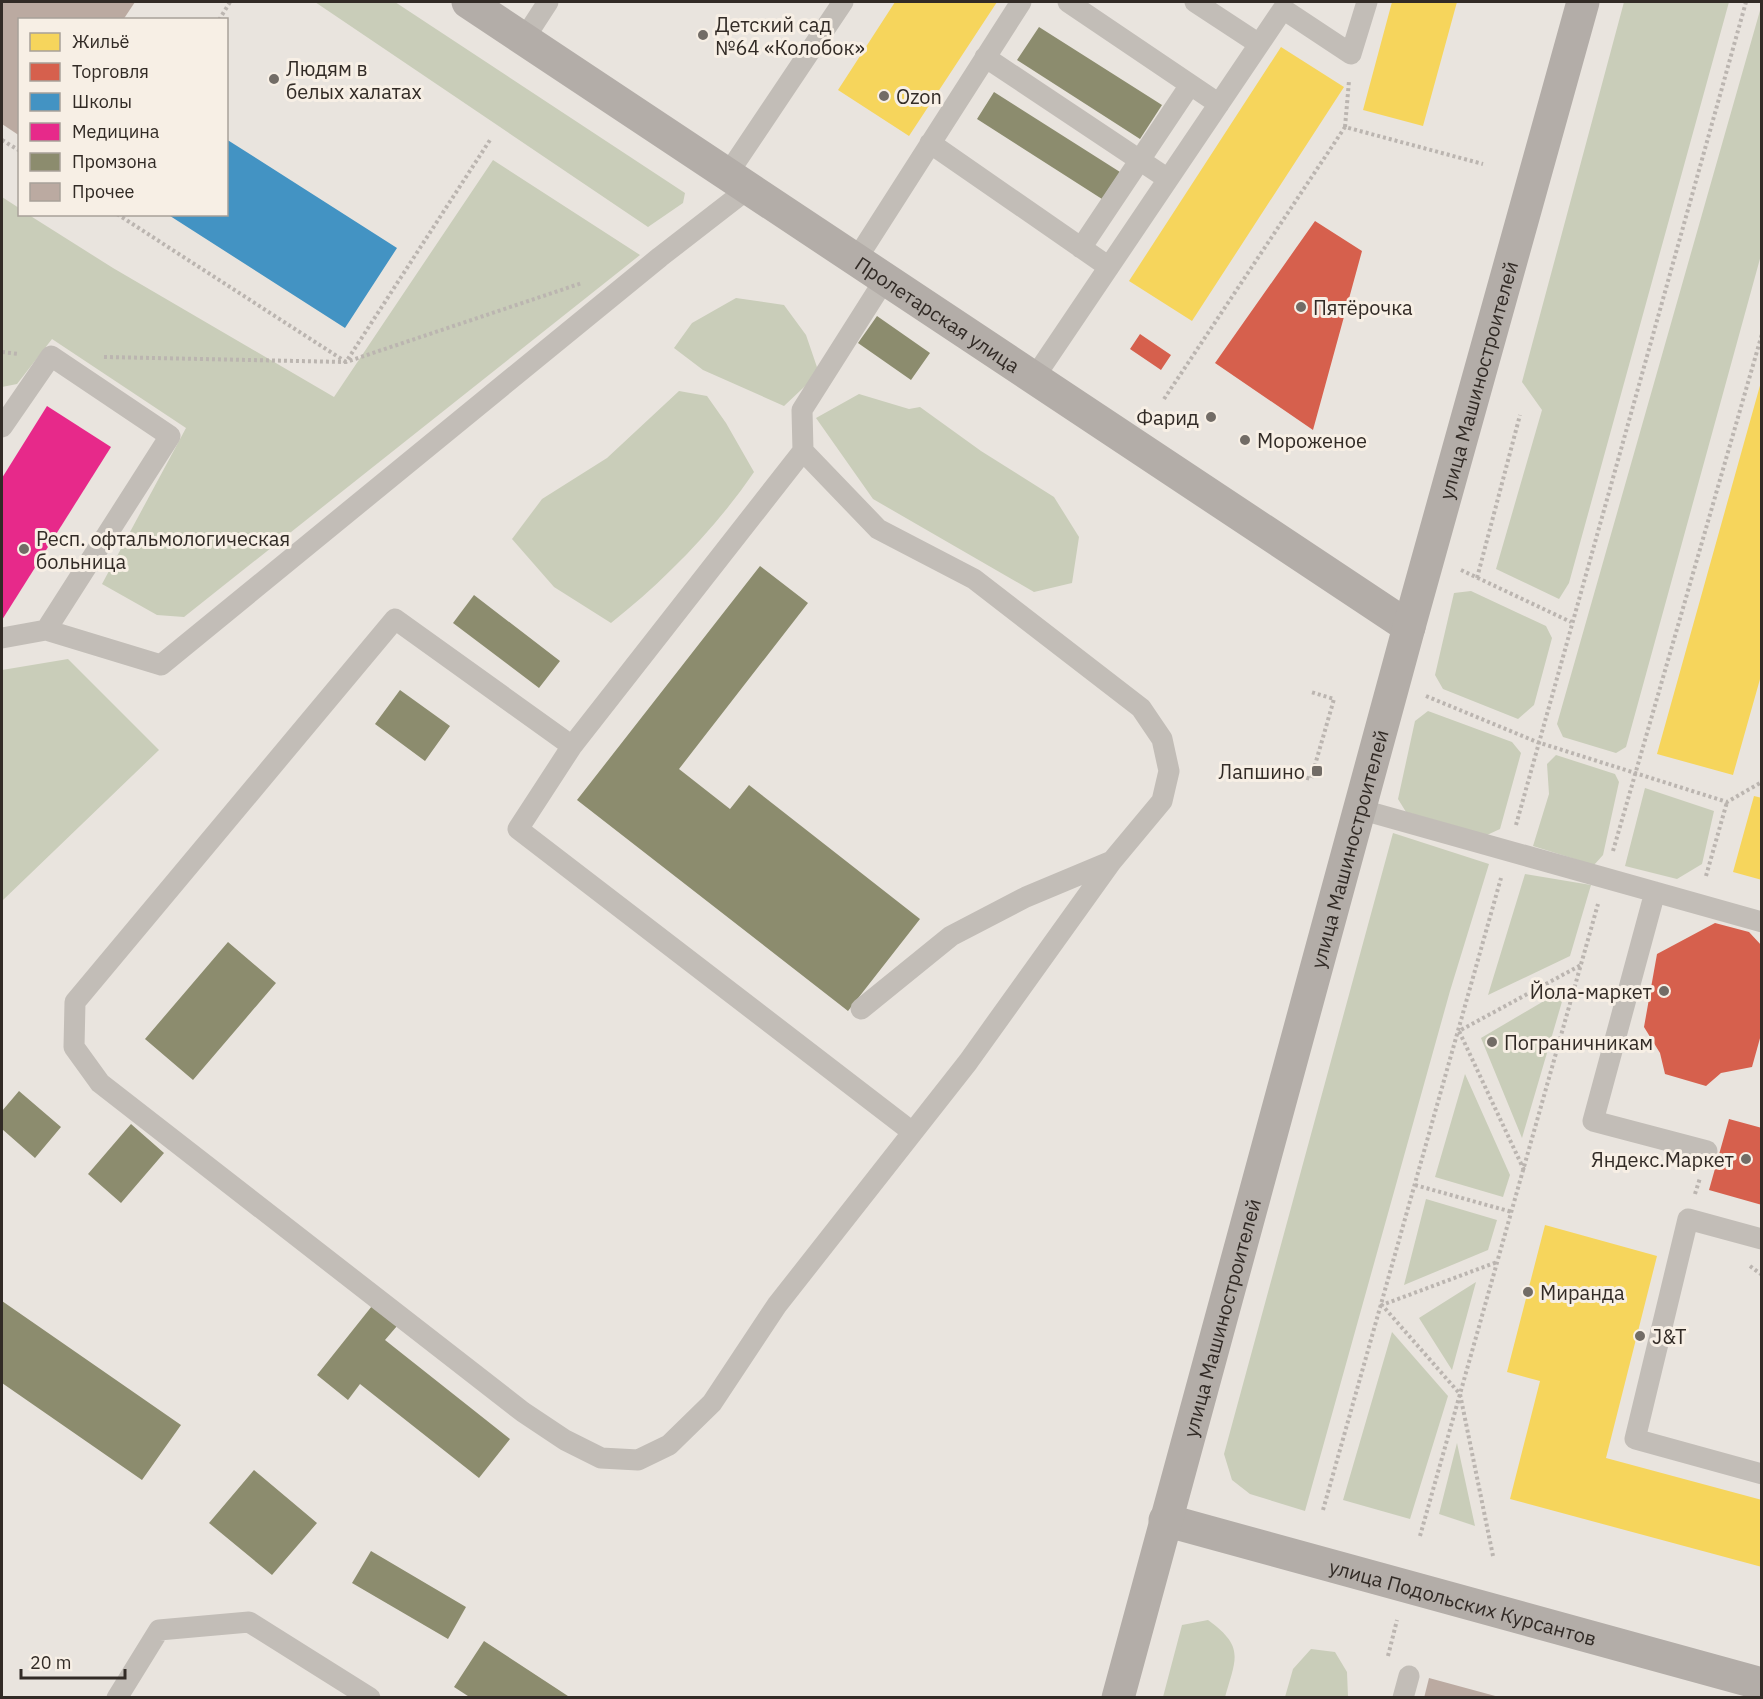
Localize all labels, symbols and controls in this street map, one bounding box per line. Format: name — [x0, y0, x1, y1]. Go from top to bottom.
place label: Детский сад №64 «Колобок» — [715, 11, 865, 61]
legend — [18, 18, 228, 216]
marker: Детский сад №64 «Колобок» — [696, 28, 710, 42]
text: Жильё — [72, 30, 130, 53]
place label: Людям в белых халатах — [286, 55, 422, 105]
text: Торговля — [72, 60, 149, 83]
marker: Людям в белых халатах — [267, 72, 281, 86]
place label: Ozon — [896, 83, 942, 110]
marker: Ozon — [877, 89, 891, 103]
text: Школы — [72, 90, 132, 113]
text: Медицина — [72, 120, 160, 143]
text: Промзона — [72, 150, 157, 173]
text: Прочее — [72, 180, 135, 203]
street label: Пролетарская улица — [850, 250, 1026, 379]
street label: улица Машиностроителей — [1432, 258, 1524, 502]
place label: Пятёрочка — [1313, 294, 1413, 321]
marker: Пятёрочка — [1294, 300, 1308, 314]
place label: Фарид — [1136, 404, 1199, 431]
marker: Фарид — [1204, 410, 1218, 424]
place label: Мороженое — [1257, 427, 1367, 454]
marker: Мороженое — [1238, 433, 1252, 447]
place label: Респ. офтальмологическая больница — [36, 525, 290, 575]
marker: Респ. офтальмологическая больница — [17, 542, 31, 556]
street label: улица Машиностроителей — [1303, 726, 1394, 971]
place label: Лапшино — [1219, 758, 1305, 785]
marker: Лапшино — [1310, 764, 1324, 778]
place label: Йола-маркет — [1530, 978, 1653, 1005]
marker: Йола-маркет — [1657, 984, 1671, 998]
place label: Пограничникам — [1504, 1029, 1653, 1056]
marker: Пограничникам — [1485, 1035, 1499, 1049]
place label: Яндекс.Маркет — [1591, 1146, 1735, 1173]
marker: Яндекс.Маркет — [1739, 1152, 1753, 1166]
street label: улица Машиностроителей — [1176, 1195, 1267, 1440]
place label: Миранда — [1540, 1279, 1625, 1306]
marker: Миранда — [1521, 1285, 1535, 1299]
place label: J&T — [1652, 1323, 1687, 1350]
marker: J&T — [1633, 1329, 1647, 1343]
street label: улица Подольских Курсантов — [1326, 1552, 1600, 1651]
scale bar — [21, 1642, 124, 1680]
text: 20 m — [30, 1651, 72, 1674]

